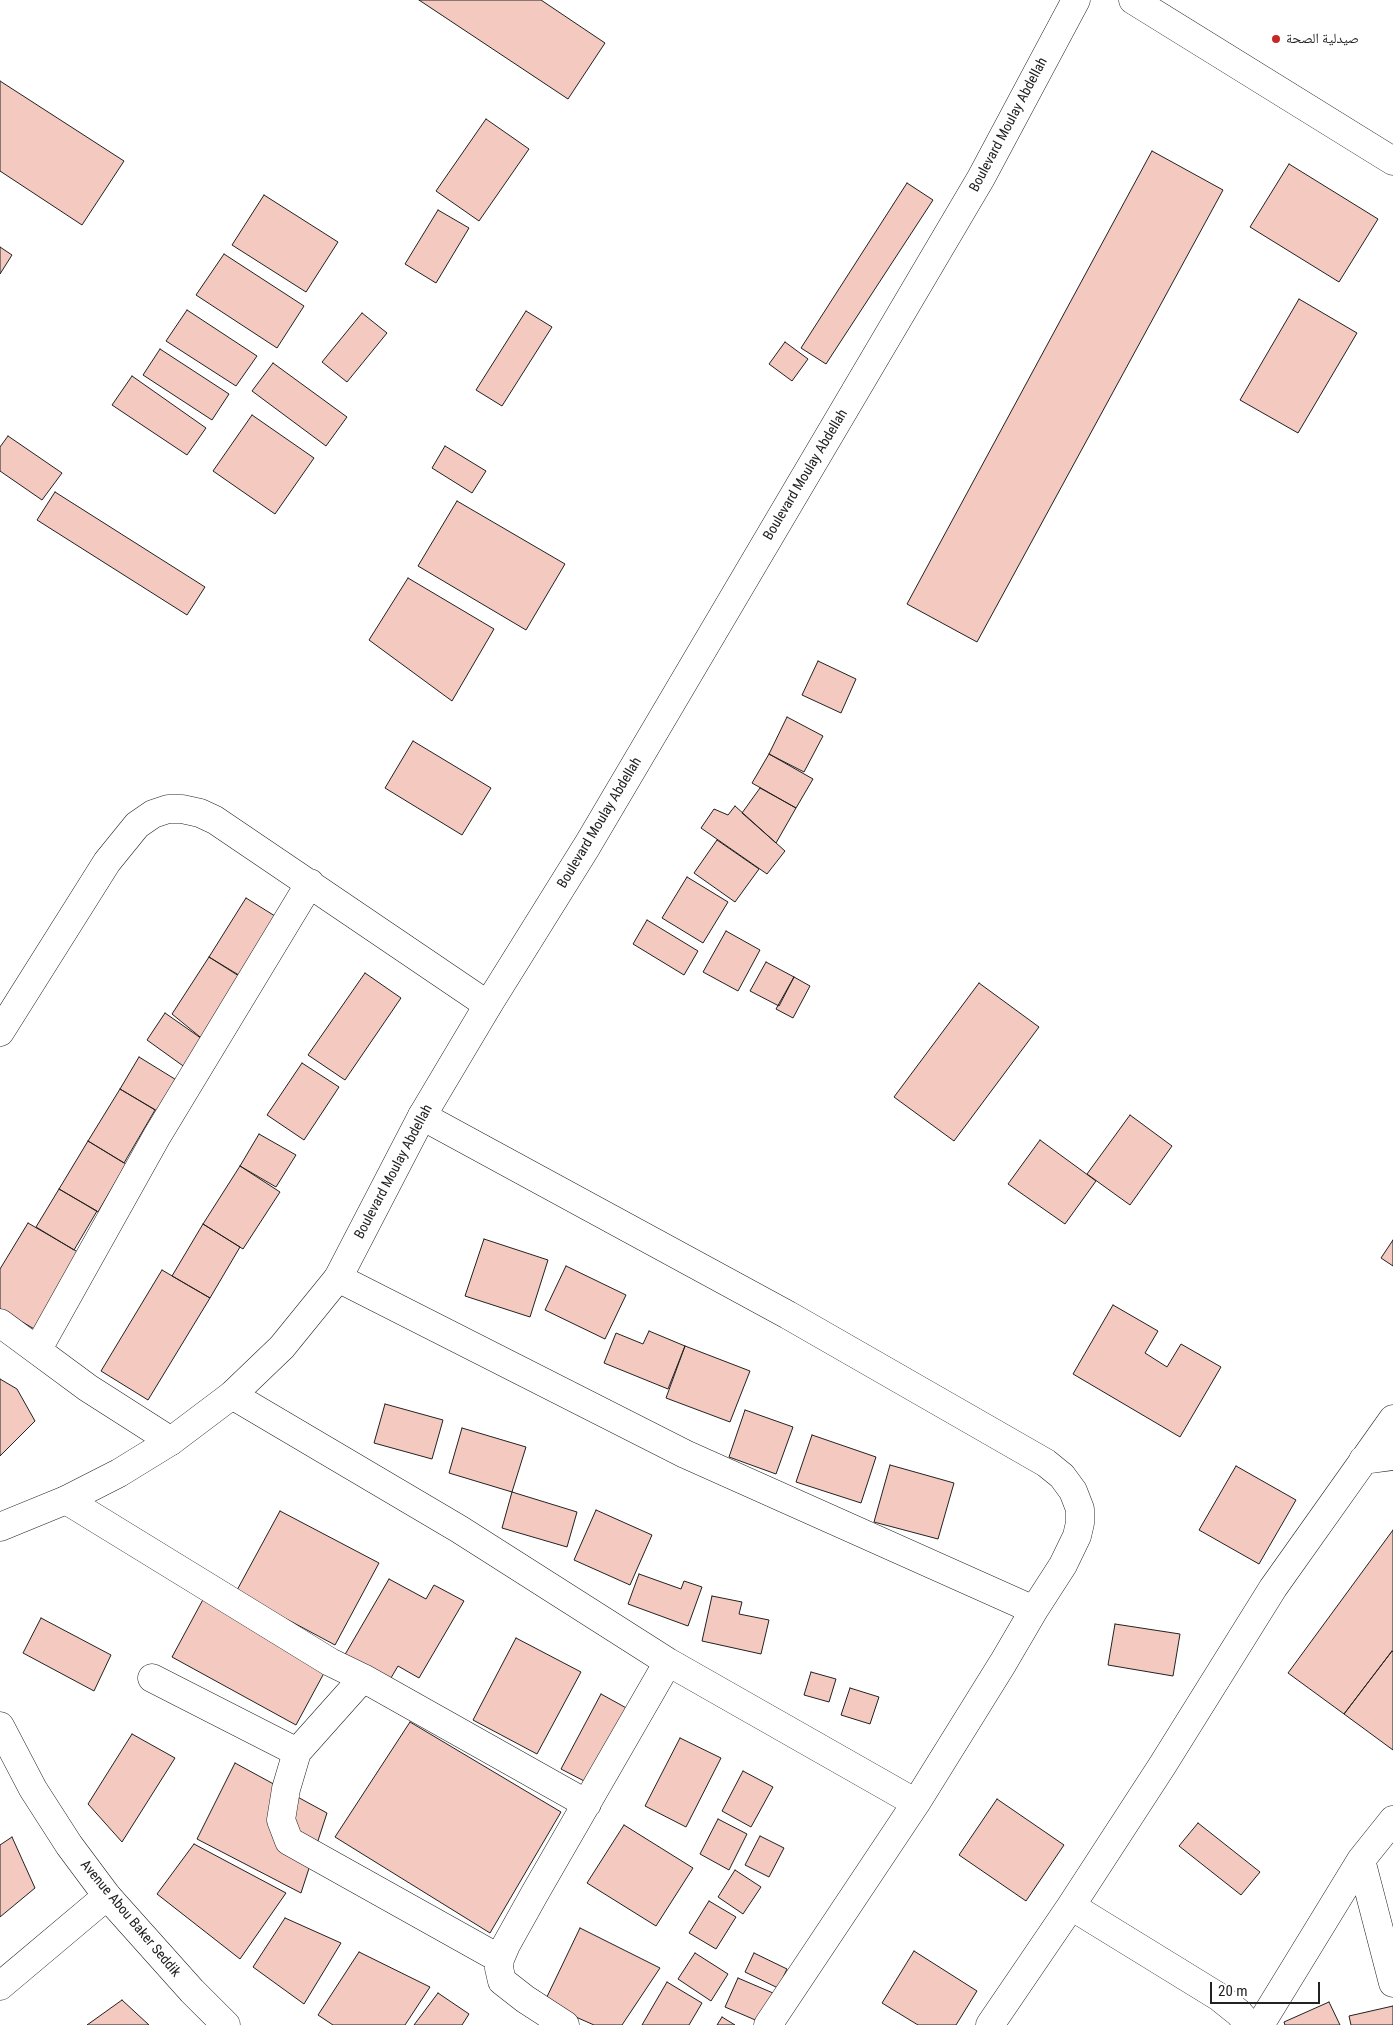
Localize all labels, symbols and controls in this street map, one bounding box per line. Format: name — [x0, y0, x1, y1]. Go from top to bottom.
place label: صيدلية الصحة — [1286, 31, 1359, 47]
marker: صيدلية الصحة — [1270, 33, 1282, 45]
street label: Boulevard Moulay Abdellah — [966, 55, 1052, 195]
street label: Boulevard Moulay Abdellah — [760, 407, 852, 543]
street label: Boulevard Moulay Abdellah — [554, 755, 646, 891]
street label: Boulevard Moulay Abdellah — [351, 1102, 437, 1242]
street label: Avenue Abou Baker Seddik — [76, 1857, 184, 1981]
scale bar — [1213, 1972, 1323, 2004]
text: 20 m — [1218, 1982, 1248, 2000]

